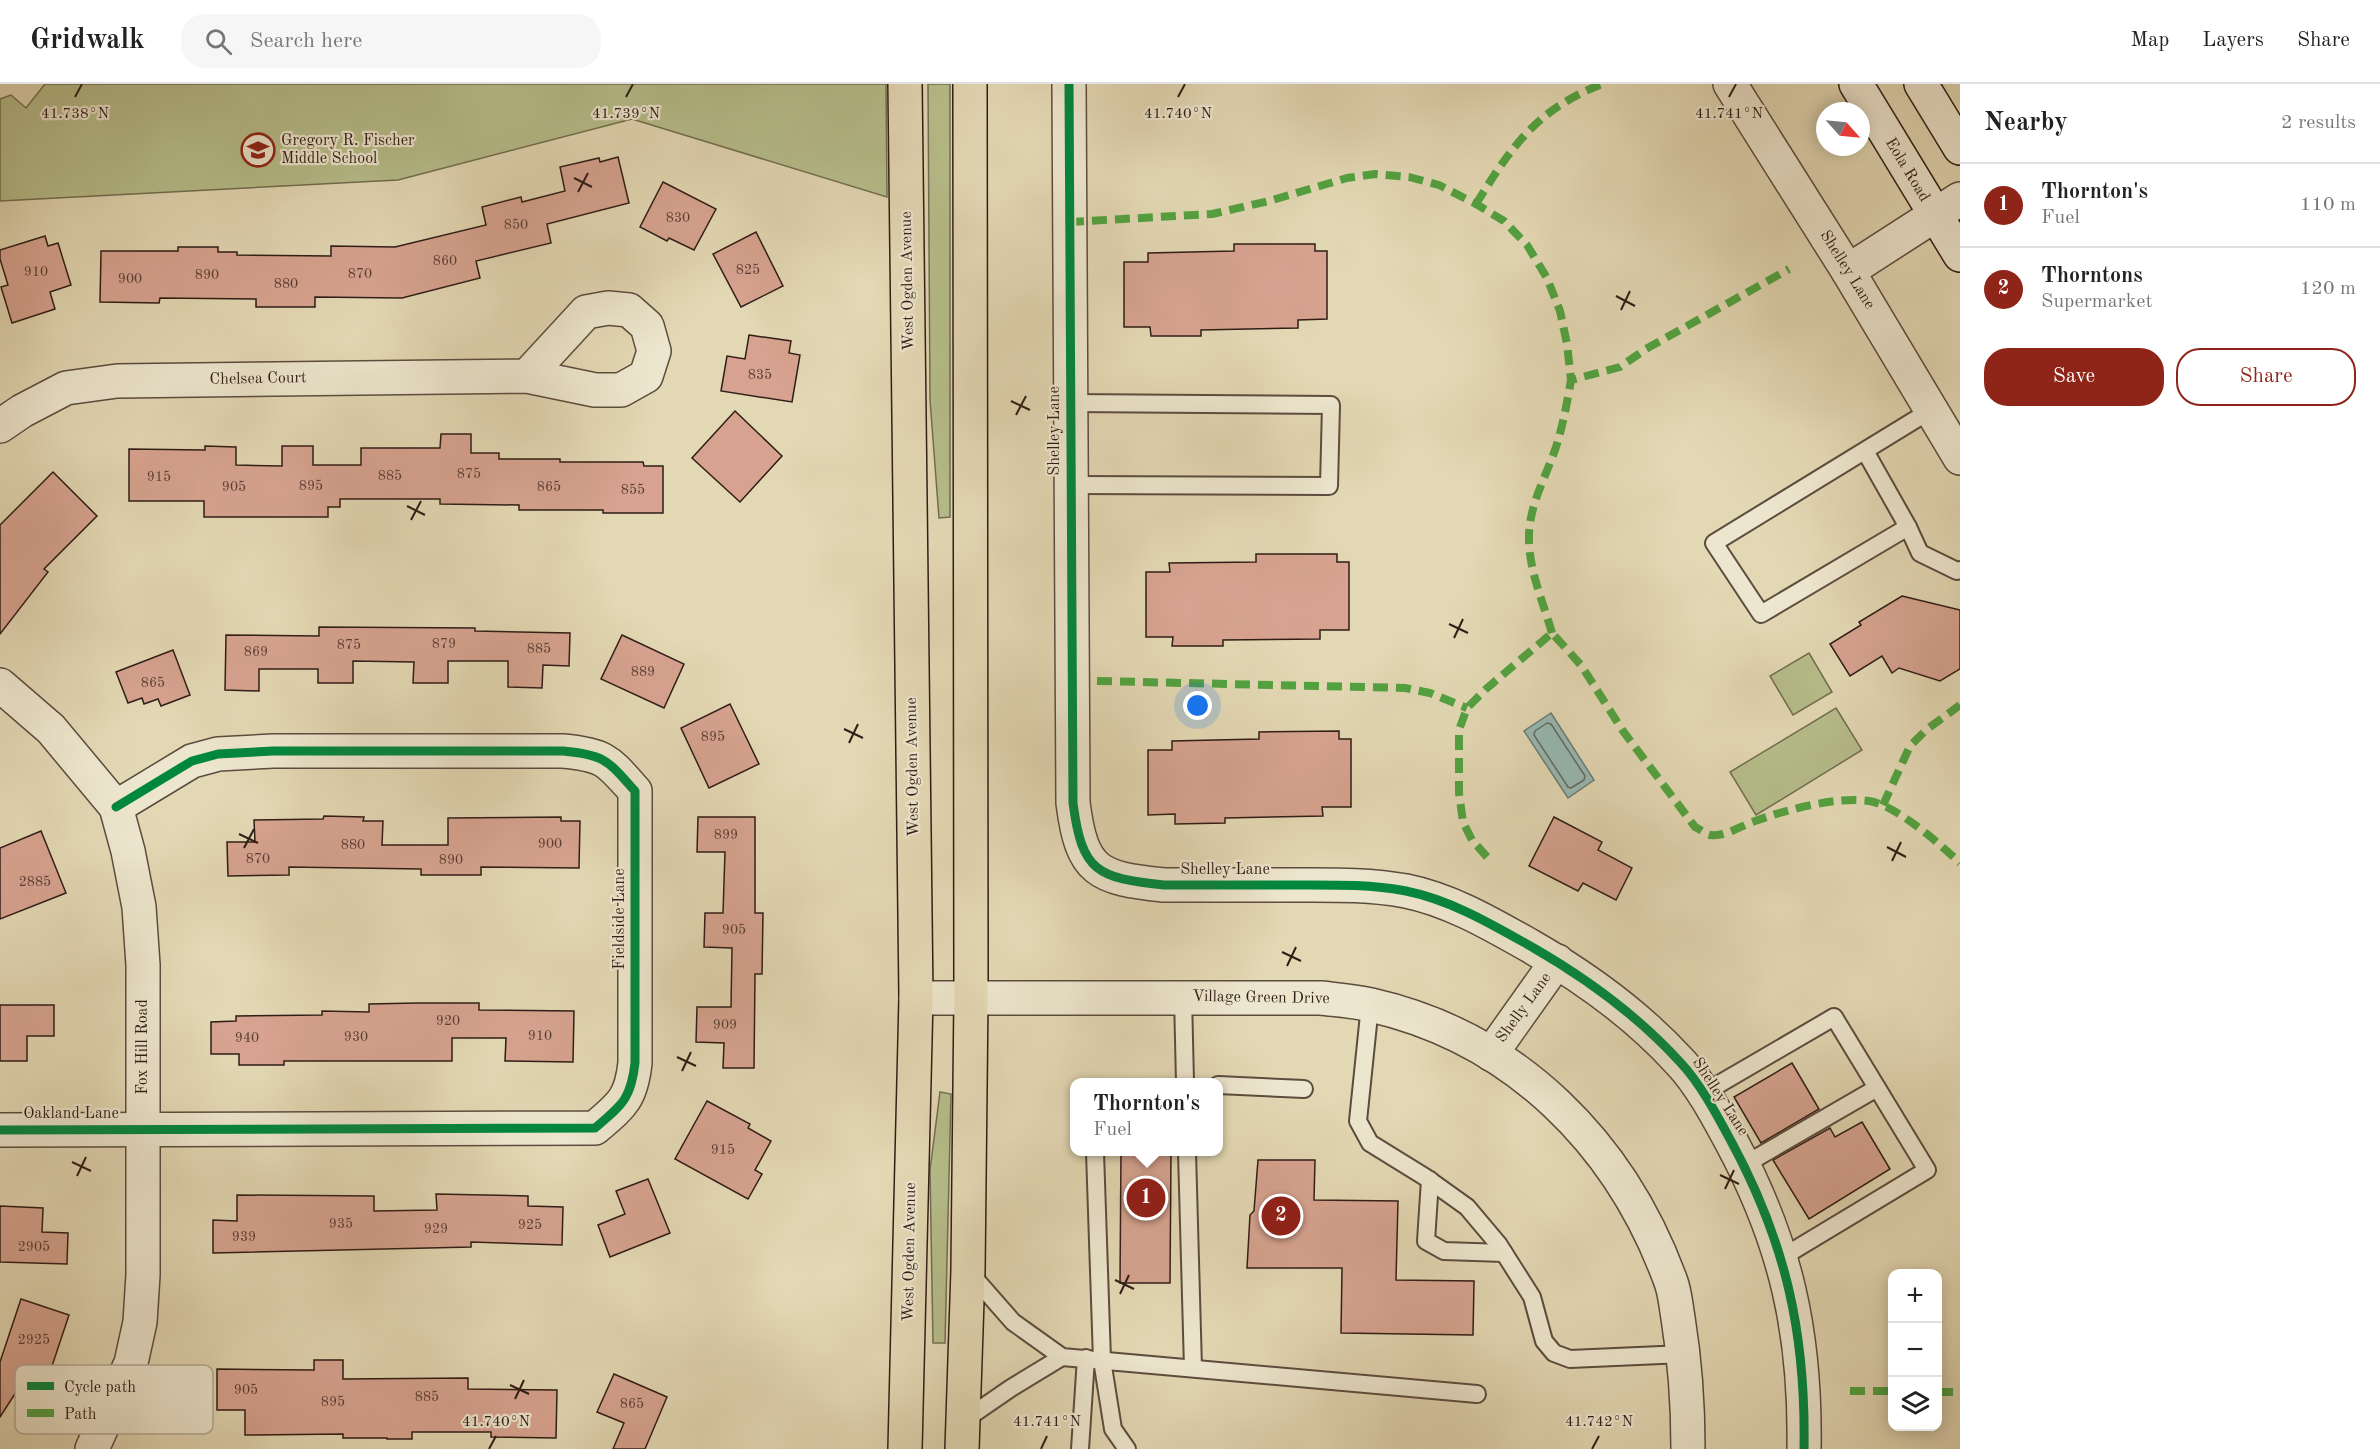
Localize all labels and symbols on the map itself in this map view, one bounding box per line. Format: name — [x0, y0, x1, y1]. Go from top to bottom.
north arrow — [1816, 102, 1870, 156]
text: 41.738°N — [41, 107, 109, 122]
text: 41.739°N — [592, 107, 660, 122]
text: 41.740°N — [1144, 107, 1212, 122]
text: 41.741°N — [1695, 107, 1763, 122]
school or university icon: Gregory R. Fischer Middle School — [240, 132, 276, 168]
place label: Gregory R. Fischer Middle School — [281, 133, 415, 167]
street label: Eola Road — [1882, 135, 1932, 205]
house number: 830 — [666, 211, 690, 225]
street label: West Ogden Avenue — [899, 211, 917, 351]
house number: 850 — [504, 218, 528, 232]
street label: Shelley Lane — [1816, 228, 1878, 312]
house number: 860 — [433, 254, 457, 268]
house number: 825 — [736, 263, 760, 277]
house number: 910 — [24, 265, 48, 279]
house number: 870 — [348, 267, 372, 281]
house number: 890 — [195, 268, 219, 282]
house number: 900 — [118, 272, 142, 286]
house number: 880 — [274, 277, 298, 291]
house number: 835 — [748, 368, 772, 382]
street label: Chelsea Court — [209, 370, 307, 388]
street label: Shelley Lane — [1047, 386, 1063, 476]
house number: 875 — [457, 467, 481, 481]
house number: 885 — [378, 469, 402, 483]
house number: 915 — [147, 470, 171, 484]
house number: 895 — [299, 479, 323, 493]
house number: 905 — [222, 480, 246, 494]
house number: 865 — [537, 480, 561, 494]
house number: 855 — [621, 483, 645, 497]
house number: 879 — [432, 637, 456, 651]
house number: 875 — [337, 638, 361, 652]
house number: 885 — [527, 642, 551, 656]
house number: 869 — [244, 645, 268, 659]
house number: 889 — [631, 665, 655, 679]
house number: 865 — [141, 676, 165, 690]
your location — [1183, 691, 1212, 720]
street label: West Ogden Avenue — [904, 697, 922, 837]
house number: 895 — [701, 730, 725, 744]
house number: 899 — [714, 828, 738, 842]
house number: 900 — [538, 837, 562, 851]
house number: 880 — [341, 838, 365, 852]
house number: 870 — [246, 852, 270, 866]
house number: 890 — [439, 853, 463, 867]
street label: Shelley Lane — [1180, 862, 1270, 878]
street label: Fieldside Lane — [612, 868, 628, 970]
house number: 2885 — [19, 875, 51, 889]
house number: 905 — [722, 923, 746, 937]
street label: Shelly Lane — [1493, 970, 1555, 1046]
street label: Village Green Drive — [1192, 989, 1330, 1007]
street label: Fox Hill Road — [135, 999, 151, 1095]
house number: 920 — [436, 1014, 460, 1028]
house number: 909 — [713, 1018, 737, 1032]
house number: 910 — [528, 1029, 552, 1043]
house number: 930 — [344, 1030, 368, 1044]
house number: 940 — [235, 1031, 259, 1045]
street label: Shelley Lane — [1689, 1055, 1751, 1139]
street label: Oakland Lane — [23, 1106, 119, 1122]
house number: 915 — [711, 1143, 735, 1157]
pin: 1 — [1126, 1176, 1166, 1220]
street label: West Ogden Avenue — [901, 1182, 919, 1322]
pin: 2 — [1262, 1194, 1300, 1238]
house number: 935 — [329, 1217, 353, 1231]
house number: 925 — [518, 1218, 542, 1232]
house number: 929 — [424, 1222, 448, 1236]
house number: 939 — [232, 1230, 256, 1244]
house number: 2905 — [18, 1240, 50, 1254]
house number: 2925 — [18, 1333, 50, 1347]
legend — [15, 1365, 213, 1434]
text: Cycle path — [64, 1380, 136, 1396]
house number: 905 — [234, 1383, 258, 1397]
house number: 885 — [415, 1390, 439, 1404]
house number: 895 — [321, 1395, 345, 1409]
house number: 865 — [620, 1397, 644, 1411]
text: Path — [64, 1407, 97, 1423]
text: 41.740°N — [462, 1415, 530, 1430]
text: 41.741°N — [1013, 1415, 1081, 1430]
text: 41.742°N — [1565, 1415, 1633, 1430]

